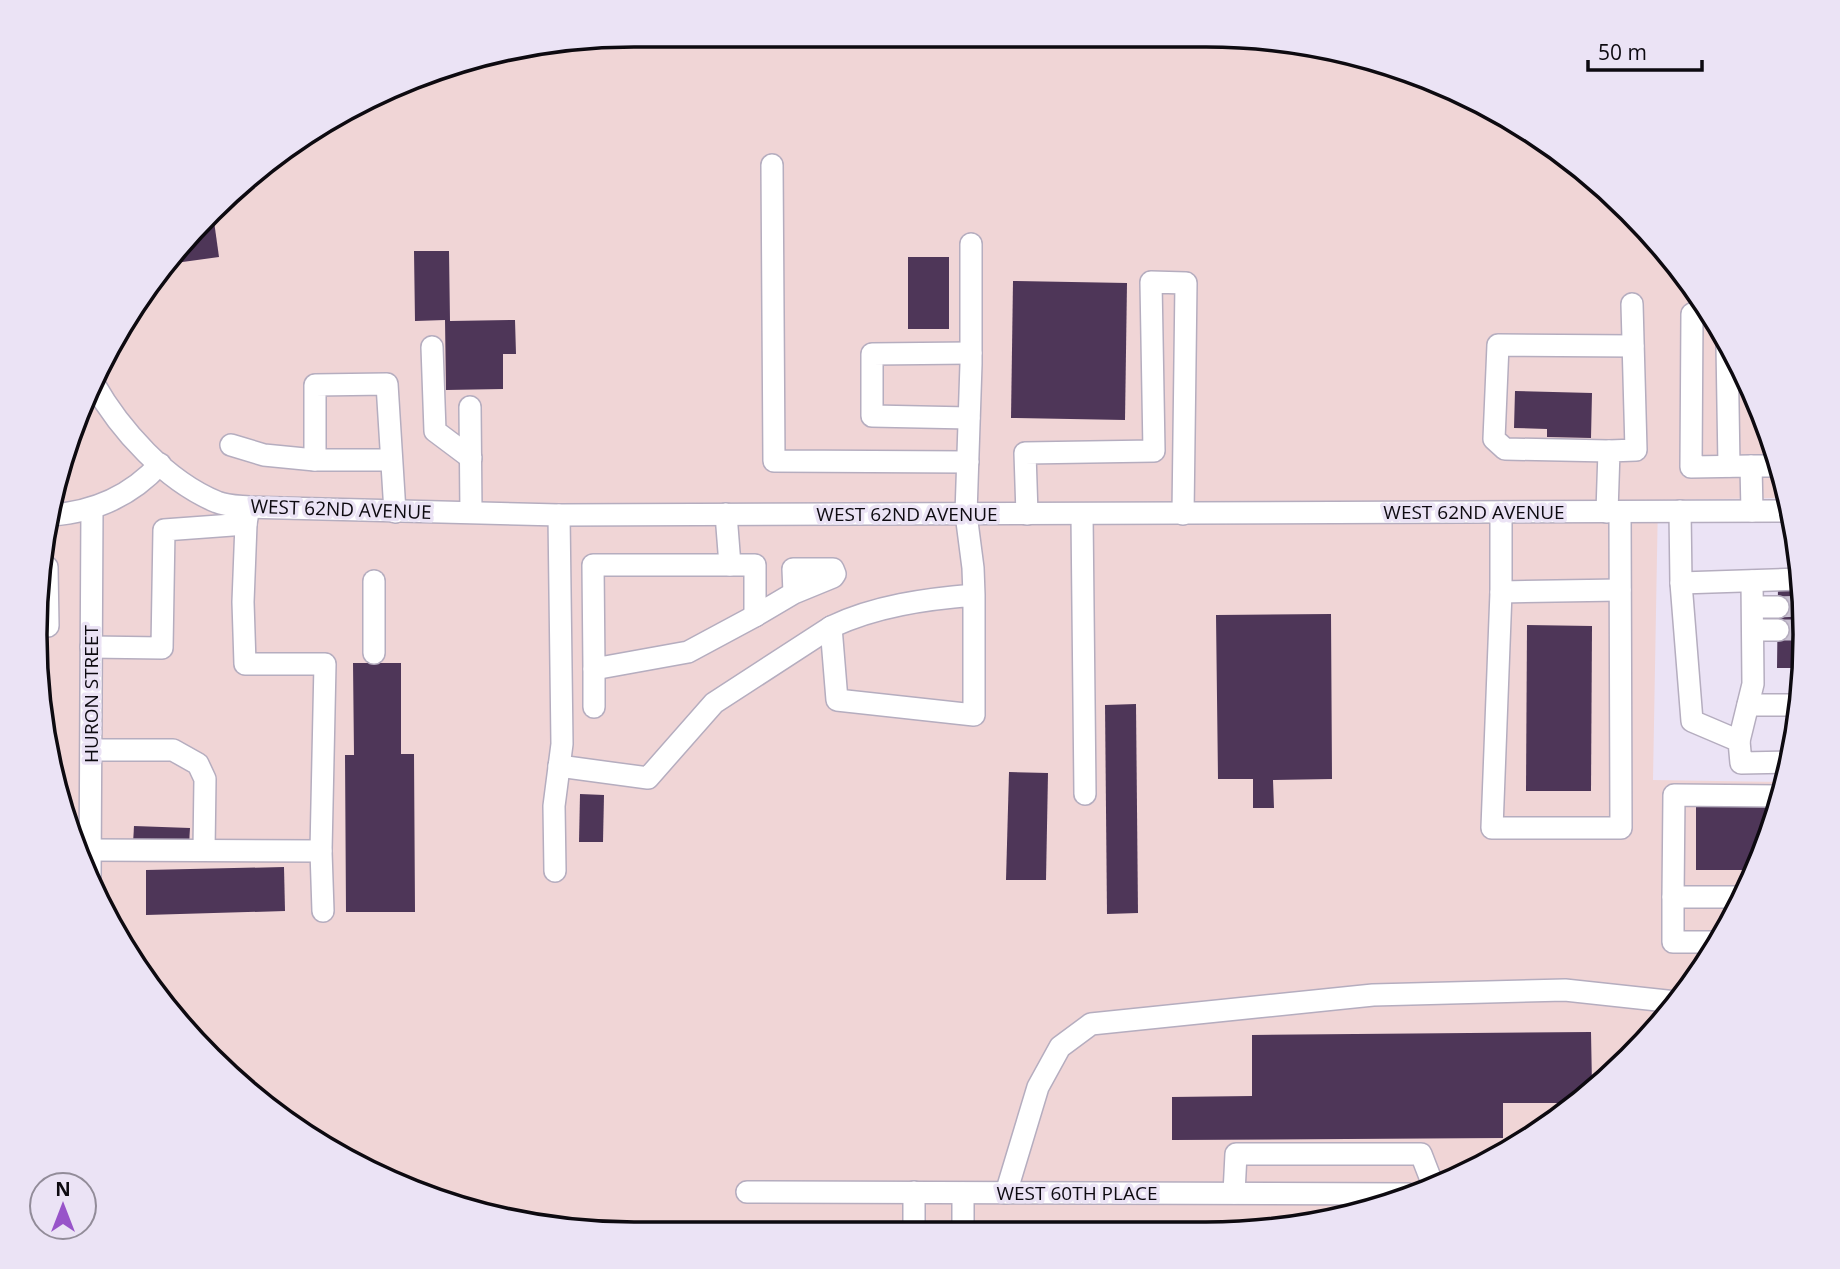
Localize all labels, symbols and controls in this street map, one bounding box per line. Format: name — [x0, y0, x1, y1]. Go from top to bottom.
scale bar — [1588, 28, 1702, 72]
text: 50 m — [1598, 38, 1647, 66]
street label: WEST 62ND AVENUE — [250, 493, 432, 525]
street label: WEST 62ND AVENUE — [1383, 499, 1565, 525]
street label: WEST 62ND AVENUE — [816, 501, 998, 527]
street label: HURON STREET — [78, 625, 104, 763]
north arrow — [28, 1171, 98, 1241]
text: N — [55, 1176, 71, 1202]
street label: WEST 60TH PLACE — [997, 1180, 1157, 1206]

